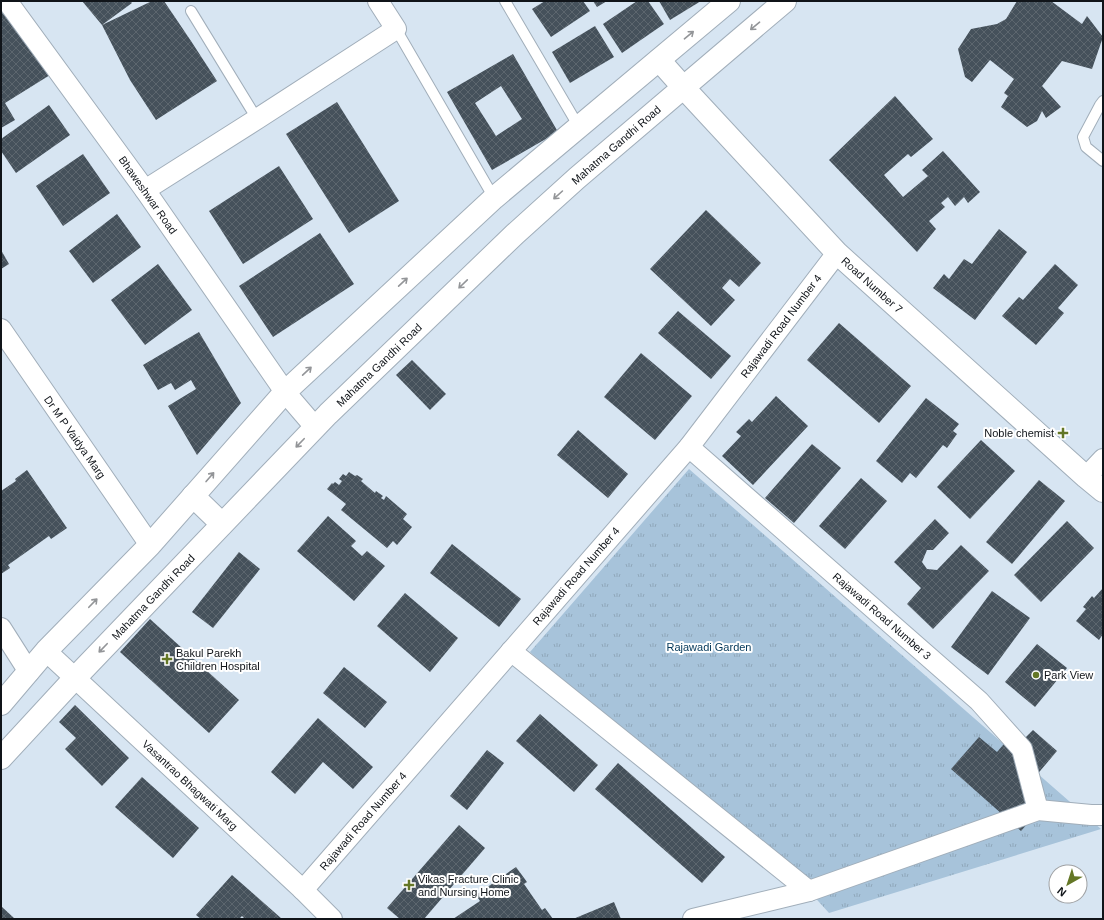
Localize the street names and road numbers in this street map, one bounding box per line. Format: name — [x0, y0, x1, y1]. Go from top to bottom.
street label: Mahatma Gandhi Road — [569, 103, 663, 187]
street label: Bhaweshwar Road — [117, 154, 179, 236]
street label: Road Number 7 — [839, 255, 905, 315]
street label: Rajawadi Road Number 4 — [738, 272, 824, 380]
street label: Mahatma Gandhi Road — [334, 321, 424, 409]
street label: Dr M P Vaidya Marg — [42, 393, 108, 481]
street label: Rajawadi Road Number 4 — [530, 525, 622, 627]
street label: Mahatma Gandhi Road — [109, 552, 197, 642]
street label: Rajawadi Road Number 3 — [831, 570, 933, 662]
street label: Vasantrao Bhagwati Marg — [140, 738, 240, 832]
street label: Rajawadi Road Number 4 — [317, 770, 409, 872]

